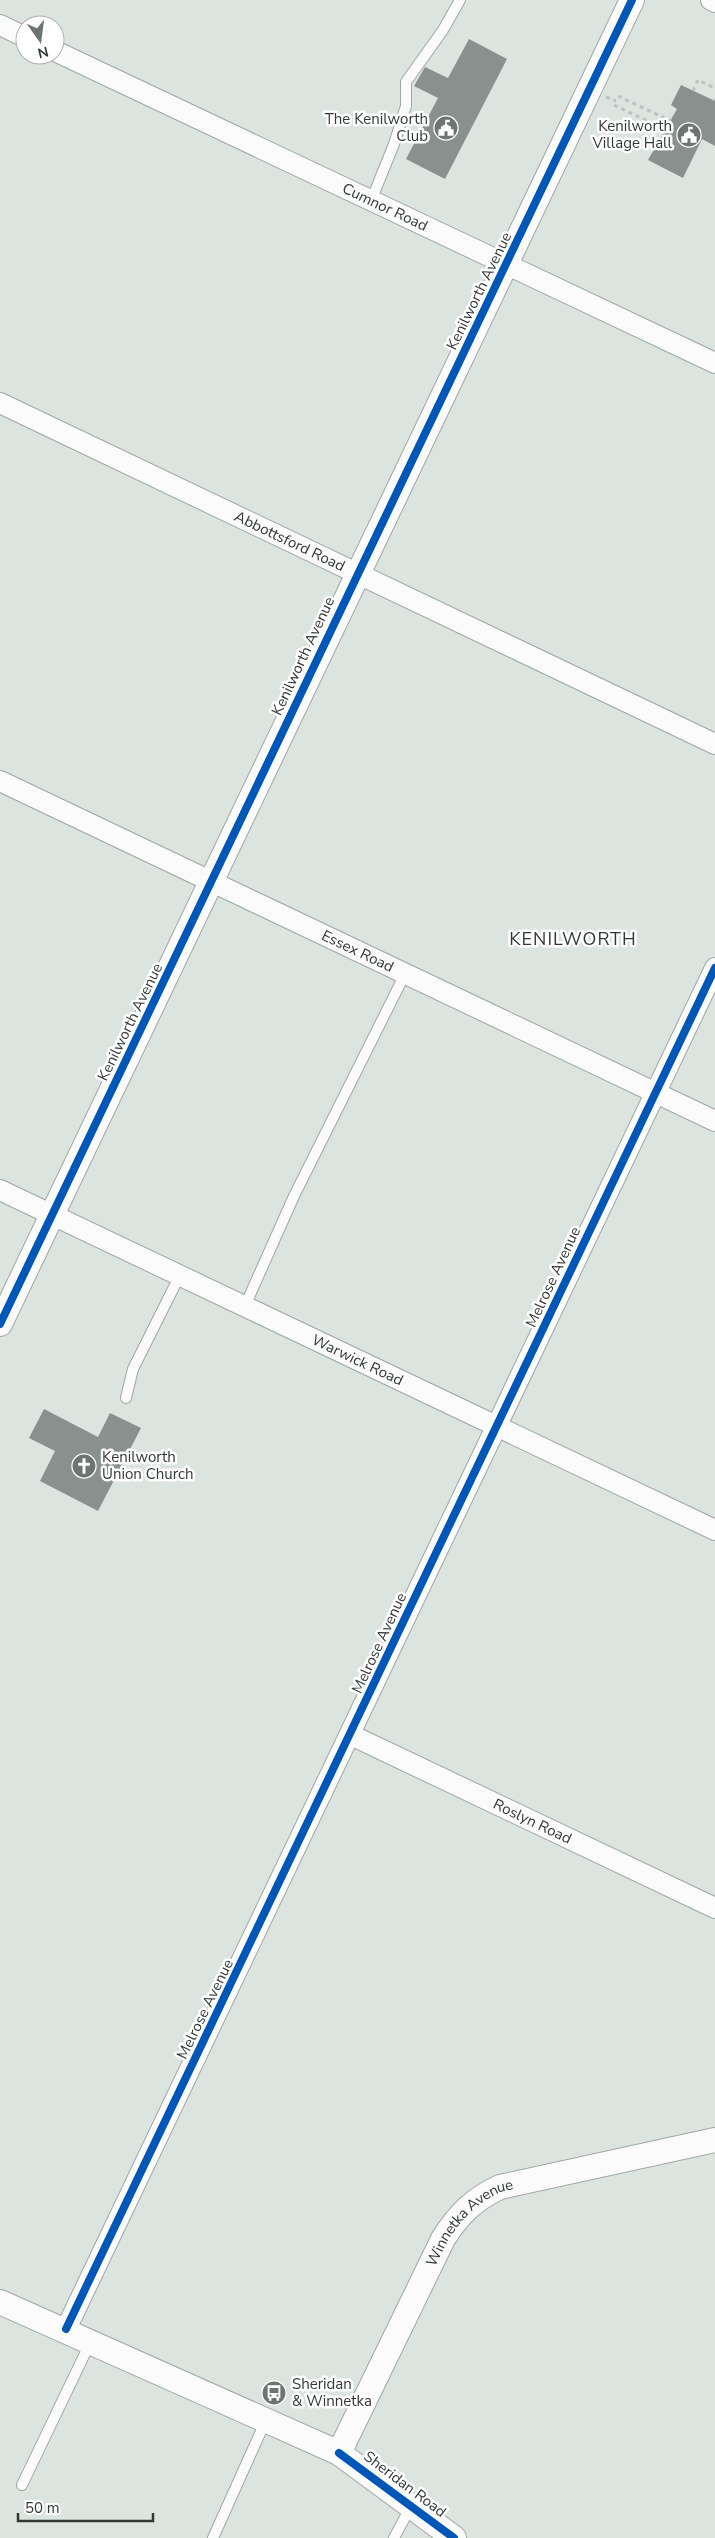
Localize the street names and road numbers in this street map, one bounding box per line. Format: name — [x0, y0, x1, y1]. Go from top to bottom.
street label: Cumnor Road — [339, 178, 431, 236]
street label: Kenilworth Avenue — [442, 229, 516, 353]
street label: Abbottsford Road — [231, 506, 348, 576]
street label: Kenilworth Avenue — [267, 593, 339, 719]
street label: Essex Road — [318, 925, 397, 977]
street label: Kenilworth Avenue — [93, 960, 167, 1084]
street label: Melrose Avenue — [521, 1223, 585, 1331]
street label: Warwick Road — [309, 1330, 407, 1390]
street label: Melrose Avenue — [347, 1589, 411, 1697]
street label: Roslyn Road — [490, 1794, 575, 1849]
street label: Melrose Avenue — [172, 1956, 238, 2062]
street label: Winnetka Avenue — [421, 2174, 515, 2270]
street label: Sheridan Road — [360, 2446, 450, 2522]

